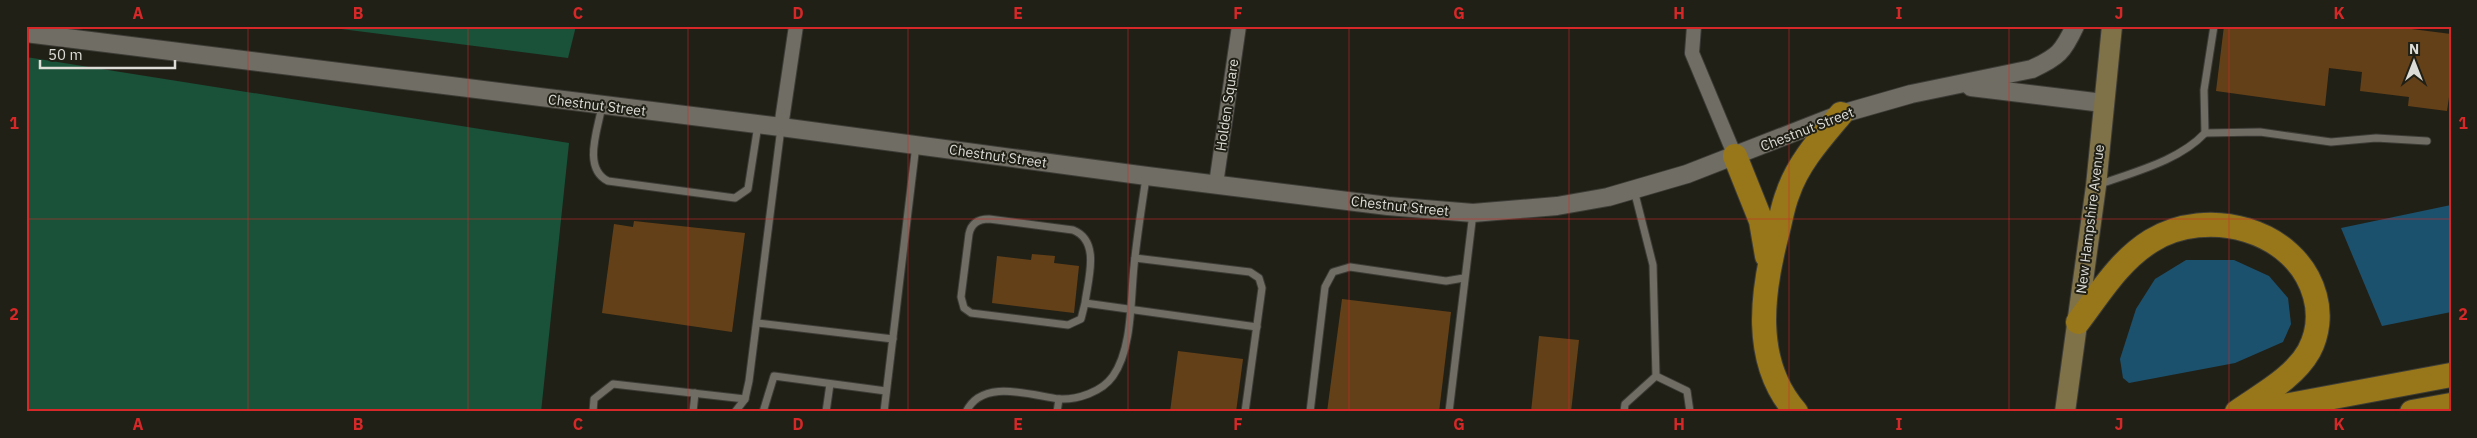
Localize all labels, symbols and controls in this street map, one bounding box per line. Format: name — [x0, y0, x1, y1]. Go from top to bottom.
text: A — [133, 3, 144, 23]
text: B — [353, 3, 364, 23]
text: C — [573, 3, 583, 23]
text: D — [792, 3, 804, 23]
text: E — [1013, 3, 1023, 23]
text: F — [1233, 3, 1243, 23]
text: G — [1453, 3, 1465, 23]
text: H — [1673, 3, 1685, 23]
text: I — [1896, 3, 1903, 23]
text: J — [2115, 3, 2123, 23]
text: K — [2333, 3, 2345, 23]
scale bar — [40, 38, 175, 70]
north arrow — [2390, 38, 2440, 88]
text: N — [2409, 40, 2419, 58]
text: 50 m — [48, 45, 83, 64]
street label: Holden Square — [1212, 57, 1242, 152]
street label: Chestnut Street — [547, 90, 647, 120]
street label: Chestnut Street — [1758, 103, 1856, 155]
text: 1 — [9, 113, 19, 133]
text: 1 — [2458, 113, 2468, 133]
street label: Chestnut Street — [948, 140, 1048, 172]
street label: New Hampshire Avenue — [2072, 143, 2108, 295]
street label: Chestnut Street — [1350, 192, 1450, 220]
text: 2 — [9, 304, 19, 324]
text: 2 — [2458, 304, 2468, 324]
text: A — [133, 414, 144, 434]
text: B — [353, 414, 364, 434]
text: C — [573, 414, 583, 434]
text: D — [792, 414, 804, 434]
text: E — [1013, 414, 1023, 434]
text: F — [1233, 414, 1243, 434]
text: G — [1453, 414, 1465, 434]
text: H — [1673, 414, 1685, 434]
text: I — [1896, 414, 1903, 434]
text: J — [2115, 414, 2123, 434]
text: K — [2333, 414, 2345, 434]

